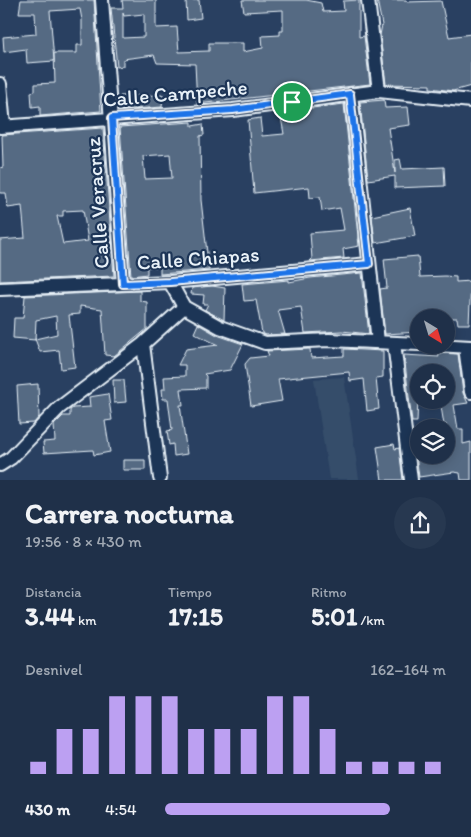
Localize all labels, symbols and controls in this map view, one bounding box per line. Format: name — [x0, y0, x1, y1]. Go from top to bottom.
street label: Calle Campeche — [102, 74, 248, 112]
pin — [271, 81, 313, 123]
icon: arrive — [278, 88, 306, 116]
street label: Calle Veracruz — [80, 136, 114, 270]
street label: Calle Chiapas — [136, 241, 260, 275]
north arrow — [410, 309, 455, 354]
map controls — [410, 309, 455, 464]
button: locate — [410, 364, 455, 409]
button: layers — [410, 419, 455, 464]
text: Carrera nocturna — [25, 496, 234, 530]
button: share — [394, 497, 446, 549]
text: 19:56 · 8 × 430 m — [25, 532, 142, 551]
text: Distancia — [25, 584, 82, 601]
text: Tiempo — [168, 584, 212, 601]
text: Ritmo — [311, 584, 347, 601]
text: 3.44 — [25, 601, 75, 631]
text: 17:15 — [168, 601, 223, 631]
text: 5:01 — [311, 601, 357, 631]
text: km — [75, 612, 97, 629]
text: /km — [357, 612, 385, 629]
text: Desnivel — [25, 660, 83, 679]
text: 162–164 m — [370, 660, 446, 679]
text: 430 m — [25, 800, 70, 819]
text: 4:54 — [105, 800, 137, 819]

